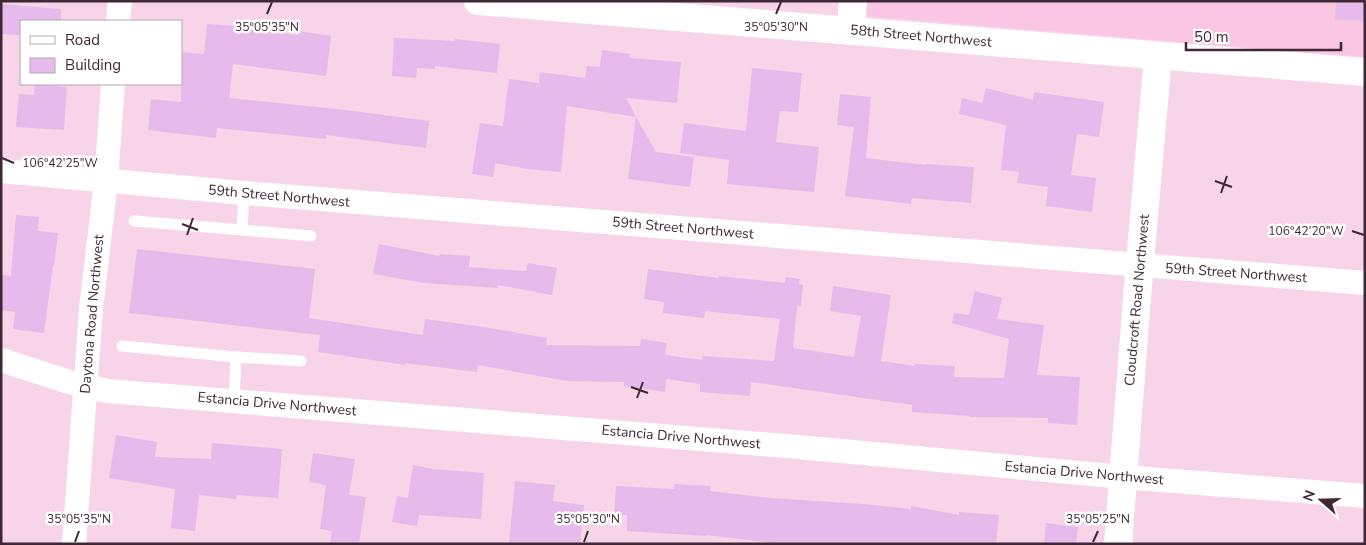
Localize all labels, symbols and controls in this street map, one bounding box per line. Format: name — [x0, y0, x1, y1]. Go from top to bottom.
text: 35°05'35"N — [235, 19, 299, 35]
text: 35°05'30"N — [744, 19, 808, 35]
legend — [20, 20, 182, 85]
street label: 58th Street Northwest — [849, 20, 993, 52]
scale bar — [1186, 20, 1341, 52]
text: 50 m — [1194, 27, 1229, 47]
text: Road — [65, 30, 100, 50]
text: Building — [65, 55, 121, 75]
text: 106°42'25"W — [22, 155, 98, 171]
street label: 59th Street Northwest — [207, 180, 351, 212]
street label: 59th Street Northwest — [611, 212, 755, 244]
street label: Cloudcroft Road Northwest — [1120, 213, 1154, 387]
text: 106°42'20"W — [1268, 223, 1344, 239]
street label: Daytona Road Northwest — [76, 233, 108, 394]
street label: 59th Street Northwest — [1164, 259, 1308, 287]
street label: Estancia Drive Northwest — [197, 388, 357, 420]
street label: Estancia Drive Northwest — [601, 421, 761, 453]
street label: Estancia Drive Northwest — [1004, 457, 1164, 489]
north arrow — [1296, 475, 1346, 525]
text: N — [1299, 488, 1320, 504]
text: 35°05'35"N — [47, 511, 111, 527]
text: 35°05'30"N — [556, 511, 620, 527]
text: 35°05'25"N — [1066, 511, 1130, 527]

